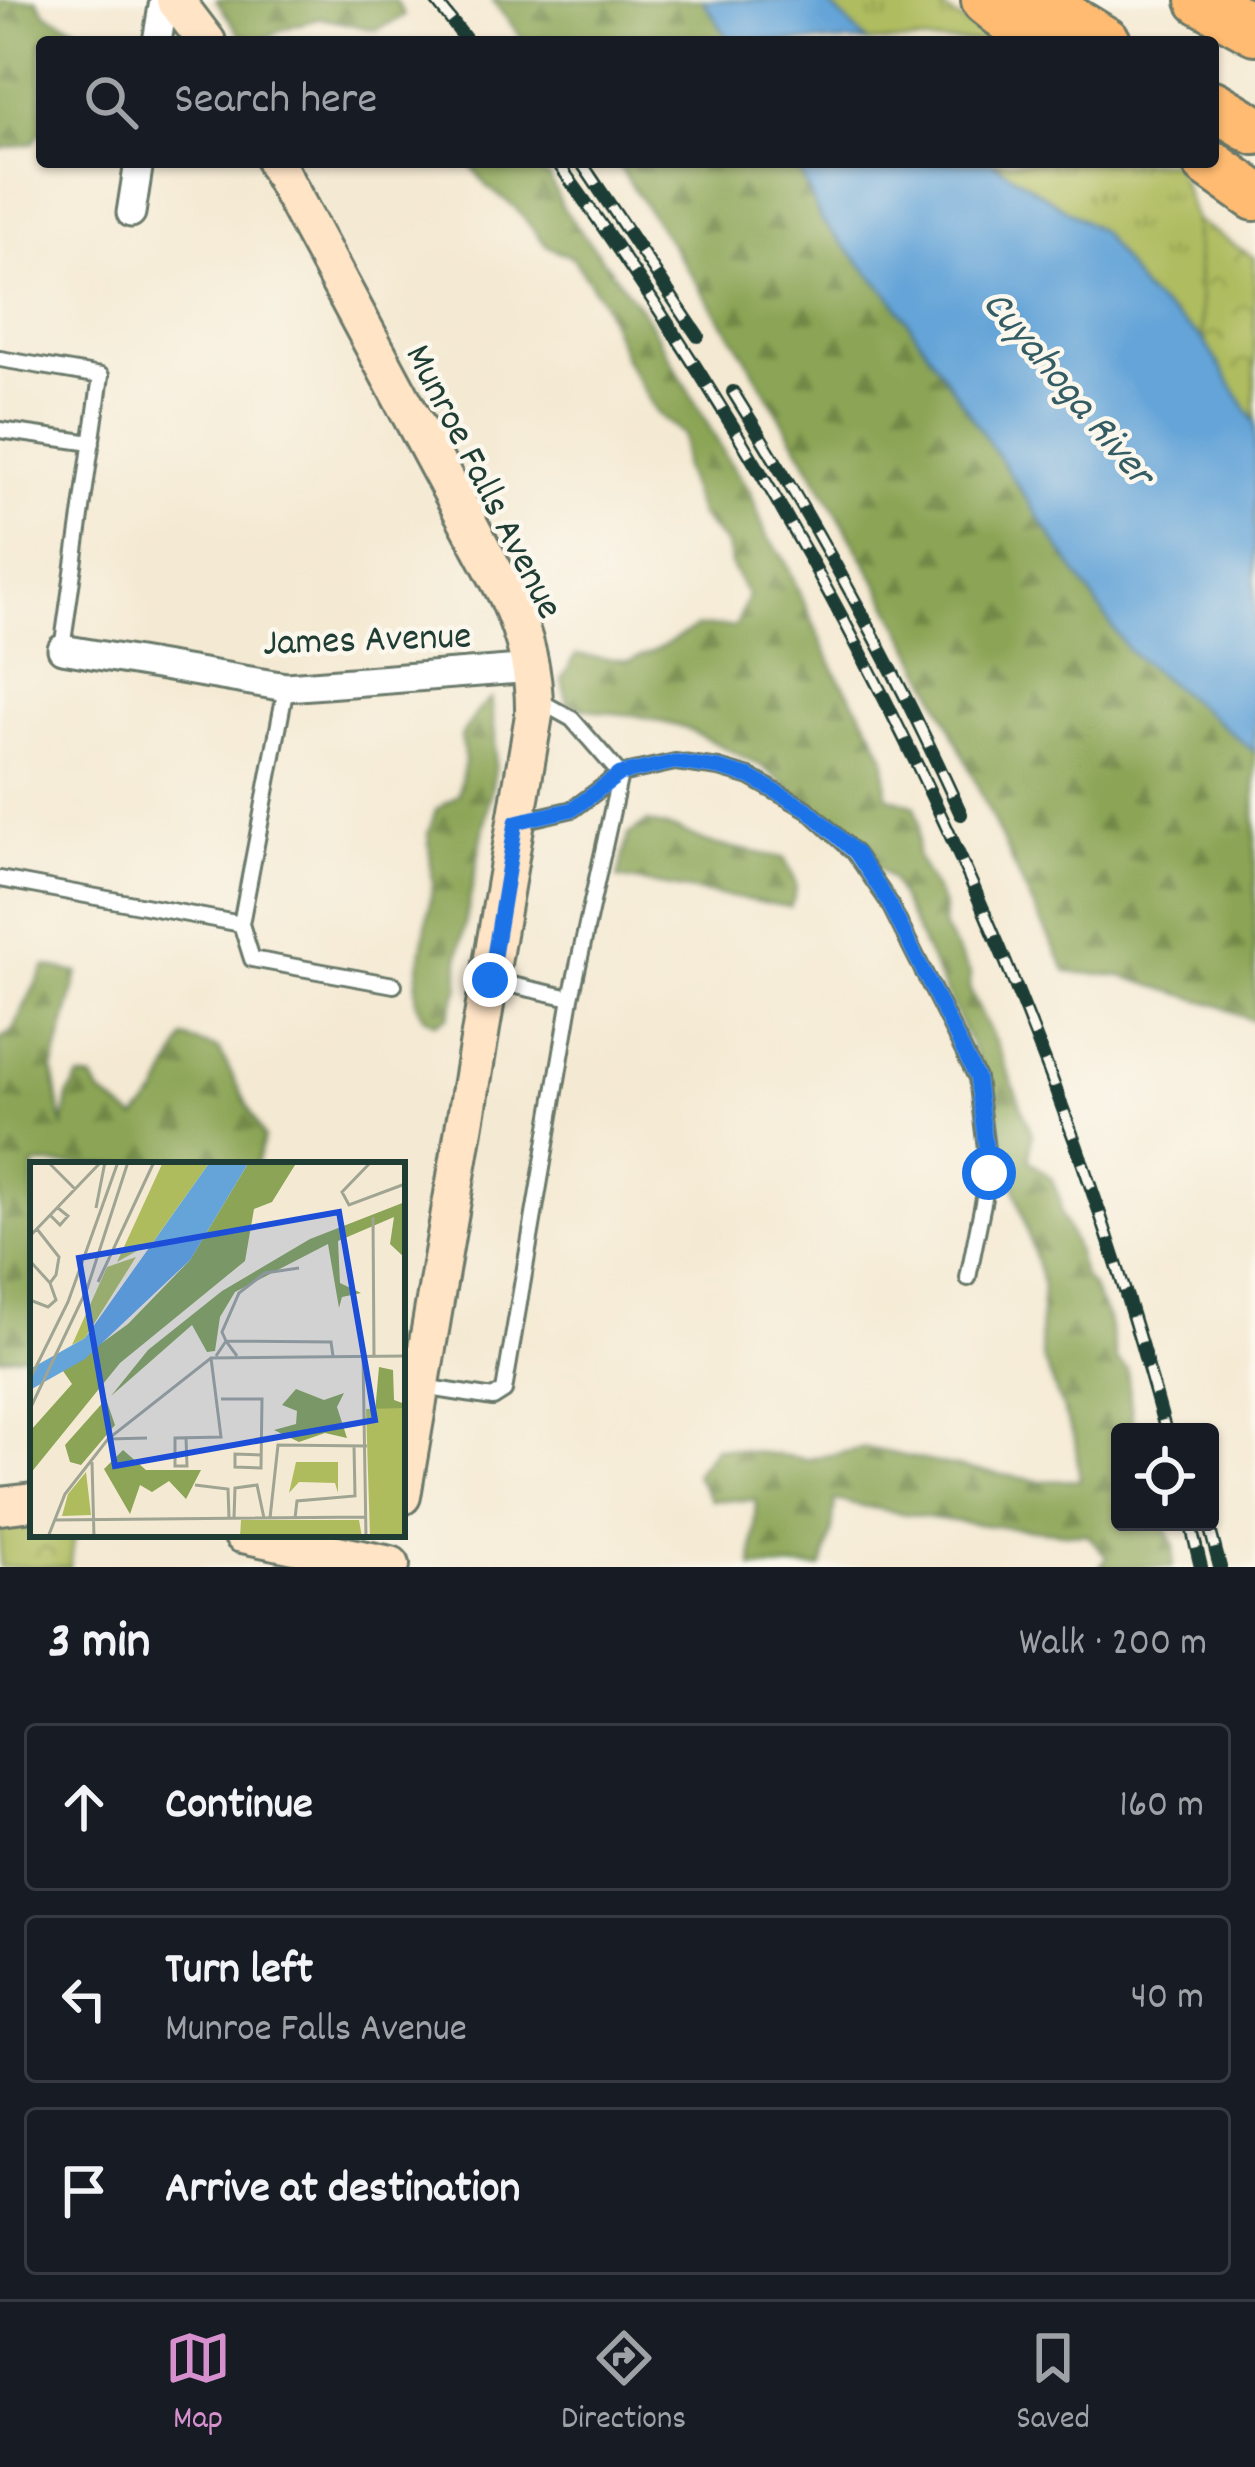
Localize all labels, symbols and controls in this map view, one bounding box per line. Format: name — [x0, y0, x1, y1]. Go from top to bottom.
search box — [36, 36, 1219, 168]
icon: search — [78, 69, 144, 135]
text: Search here — [174, 70, 377, 134]
water label: Cuyahoga River — [965, 279, 1169, 505]
street label: Munroe Falls Avenue — [388, 336, 574, 630]
street label: James Avenue — [262, 611, 472, 674]
route end — [463, 953, 517, 1007]
route start — [962, 1146, 1016, 1200]
inset map — [30, 1162, 405, 1537]
map controls — [1111, 1423, 1219, 1531]
button: locate — [1111, 1423, 1219, 1531]
text: 3 min — [48, 1609, 150, 1681]
text: Walk · 200 m — [1019, 1618, 1207, 1673]
icon: ahead — [51, 1774, 117, 1840]
text: Continue — [165, 1775, 313, 1839]
text: 160 m — [1119, 1780, 1204, 1835]
text: Turn left — [165, 1940, 313, 2004]
icon: left — [51, 1966, 117, 2032]
text: 40 m — [1131, 1972, 1204, 2027]
text: Munroe Falls Avenue — [165, 2004, 467, 2059]
icon: arrive — [51, 2158, 117, 2224]
text: Arrive at destination — [165, 2159, 520, 2223]
tab: Map — [165, 2325, 231, 2444]
tab: Directions — [561, 2325, 686, 2444]
tab: Saved — [1016, 2325, 1090, 2444]

